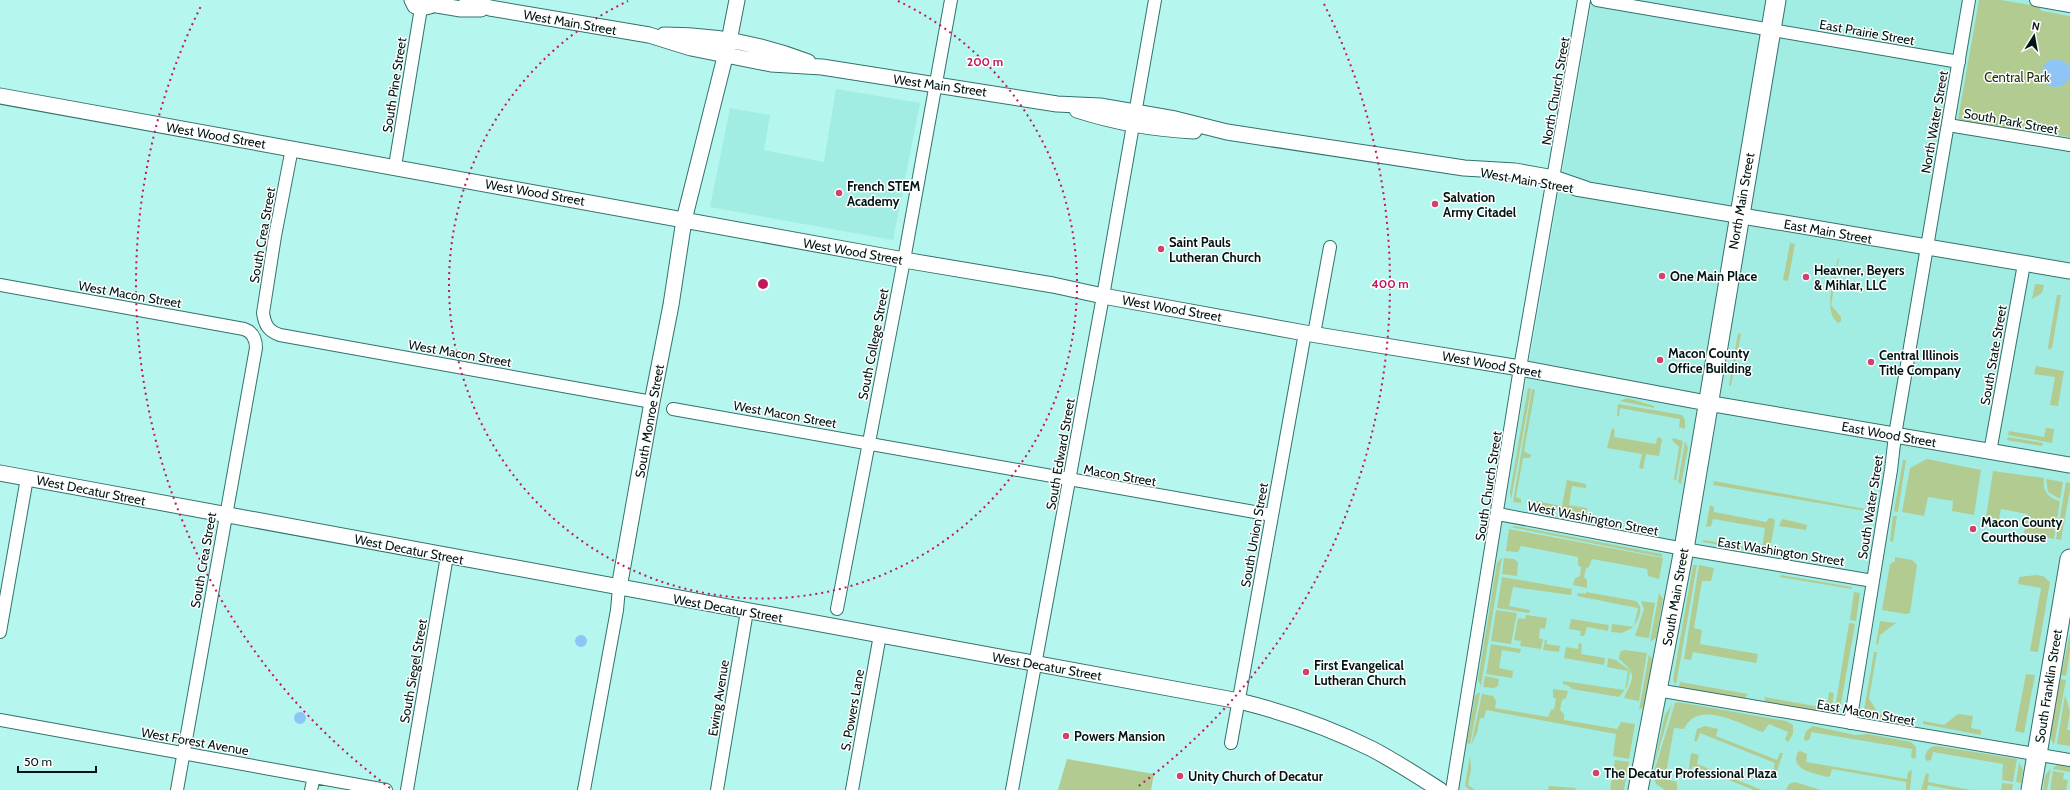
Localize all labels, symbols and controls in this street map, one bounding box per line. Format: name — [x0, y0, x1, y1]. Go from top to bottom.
street label: West Main Street — [522, 6, 618, 38]
street label: East Prairie Street — [1818, 16, 1916, 48]
north arrow — [2014, 16, 2054, 56]
text: N — [2031, 19, 2041, 34]
street label: North Church Street — [1538, 35, 1573, 146]
street label: South Pine Street — [379, 36, 410, 134]
text: 200 m — [967, 54, 1003, 69]
street label: North Water Street — [1917, 69, 1951, 175]
park label: Central Park — [1984, 69, 2050, 85]
street label: West Main Street — [892, 71, 988, 100]
street label: South Park Street — [1963, 105, 2060, 137]
street label: West Wood Street — [165, 118, 268, 152]
street label: North Main Street — [1725, 151, 1757, 250]
street label: West Main Street — [1479, 164, 1575, 196]
street label: West Wood Street — [484, 175, 587, 209]
place label: French STEM Academy — [847, 178, 921, 209]
street label: South Crea Street — [246, 185, 278, 284]
marker: French STEM Academy — [834, 188, 844, 198]
place label: Salvation Army Citadel — [1443, 189, 1517, 220]
marker: Salvation Army Citadel — [1430, 199, 1440, 209]
street label: East Main Street — [1783, 215, 1874, 247]
street label: West Wood Street — [802, 234, 905, 268]
place label: Saint Pauls Lutheran Church — [1169, 234, 1261, 265]
marker: Saint Pauls Lutheran Church — [1156, 244, 1166, 254]
place label: Heavner, Beyers & Mihlar, LLC — [1814, 262, 1905, 293]
place label: One Main Place — [1670, 268, 1757, 284]
marker: One Main Place — [1657, 271, 1667, 281]
marker: Heavner, Beyers & Mihlar, LLC — [1801, 272, 1811, 282]
text: 400 m — [1371, 276, 1409, 291]
street label: West Macon Street — [77, 277, 183, 311]
centre of rings — [756, 277, 770, 291]
street label: South College Street — [854, 286, 892, 401]
street label: West Wood Street — [1121, 291, 1224, 325]
street label: South State Street — [1976, 303, 2010, 406]
street label: West Macon Street — [407, 336, 513, 370]
place label: Macon County Office Building — [1668, 345, 1752, 376]
street label: West Wood Street — [1441, 347, 1544, 381]
place label: Central Illinois Title Company — [1879, 347, 1961, 378]
marker: Macon County Office Building — [1655, 355, 1665, 365]
marker: Central Illinois Title Company — [1866, 357, 1876, 367]
street label: South Monroe Street — [631, 362, 667, 479]
street label: South Edward Street — [1042, 396, 1078, 511]
street label: West Macon Street — [732, 397, 838, 431]
street label: East Wood Street — [1840, 418, 1938, 450]
street label: South Church Street — [1471, 429, 1505, 542]
street label: South Water Street — [1854, 453, 1886, 560]
street label: Macon Street — [1083, 461, 1158, 489]
street label: West Decatur Street — [35, 472, 148, 509]
street label: South Union Street — [1237, 481, 1271, 589]
street label: West Washington Street — [1526, 497, 1660, 539]
street label: South Crea Street — [187, 510, 219, 609]
place label: Macon County Courthouse — [1981, 514, 2063, 545]
marker: Macon County Courthouse — [1968, 524, 1978, 534]
street label: West Decatur Street — [353, 531, 466, 568]
street label: East Washington Street — [1716, 533, 1846, 569]
street label: South Main Street — [1659, 546, 1692, 647]
street label: West Decatur Street — [672, 591, 785, 626]
street label: South Siegel Street — [396, 617, 430, 724]
street label: South Franklin Street — [2031, 627, 2065, 744]
street label: West Decatur Street — [991, 649, 1104, 684]
place label: First Evangelical Lutheran Church — [1314, 657, 1406, 688]
street label: Ewing Avenue — [704, 658, 732, 737]
marker: First Evangelical Lutheran Church — [1301, 667, 1311, 677]
street label: S. Powers Lane — [837, 668, 867, 752]
street label: East Macon Street — [1816, 695, 1917, 729]
street label: West Forest Avenue — [140, 724, 250, 758]
place label: Powers Mansion — [1074, 728, 1165, 744]
marker: Powers Mansion — [1061, 731, 1071, 741]
scale bar — [18, 748, 96, 774]
text: 50 m — [24, 754, 52, 769]
place label: The Decatur Professional Plaza — [1604, 765, 1777, 781]
place label: Unity Church of Decatur — [1188, 768, 1324, 784]
marker: The Decatur Professional Plaza — [1591, 768, 1601, 778]
marker: Unity Church of Decatur — [1175, 771, 1185, 781]

